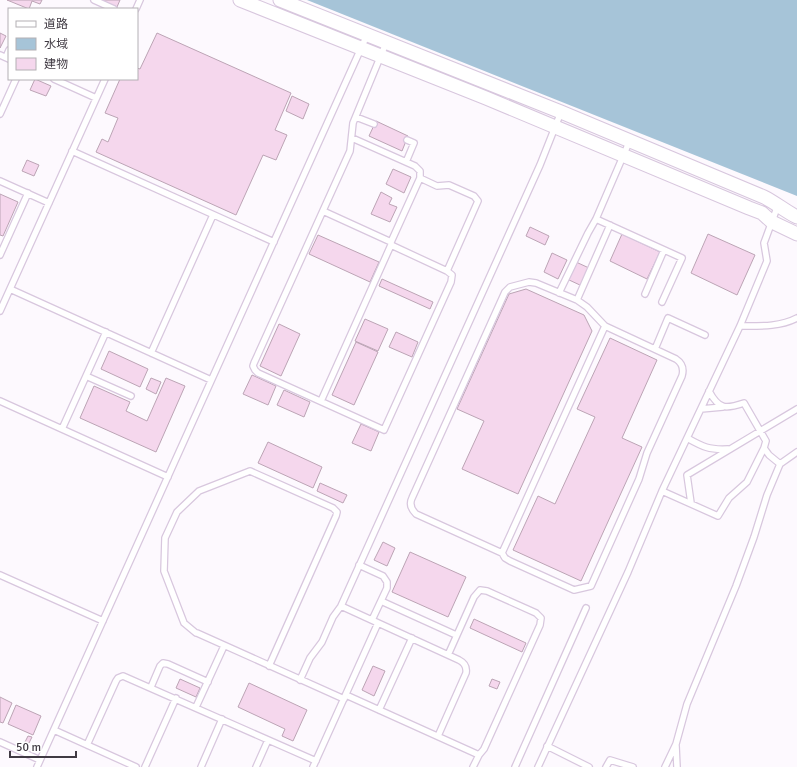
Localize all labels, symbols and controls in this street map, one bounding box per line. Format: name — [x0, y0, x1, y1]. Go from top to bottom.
legend — [8, 8, 138, 80]
text: 道路 — [44, 17, 68, 32]
text: 水域 — [44, 37, 68, 52]
text: 建物 — [44, 57, 68, 72]
scale bar — [10, 733, 76, 759]
text: 50 m — [16, 740, 41, 755]

